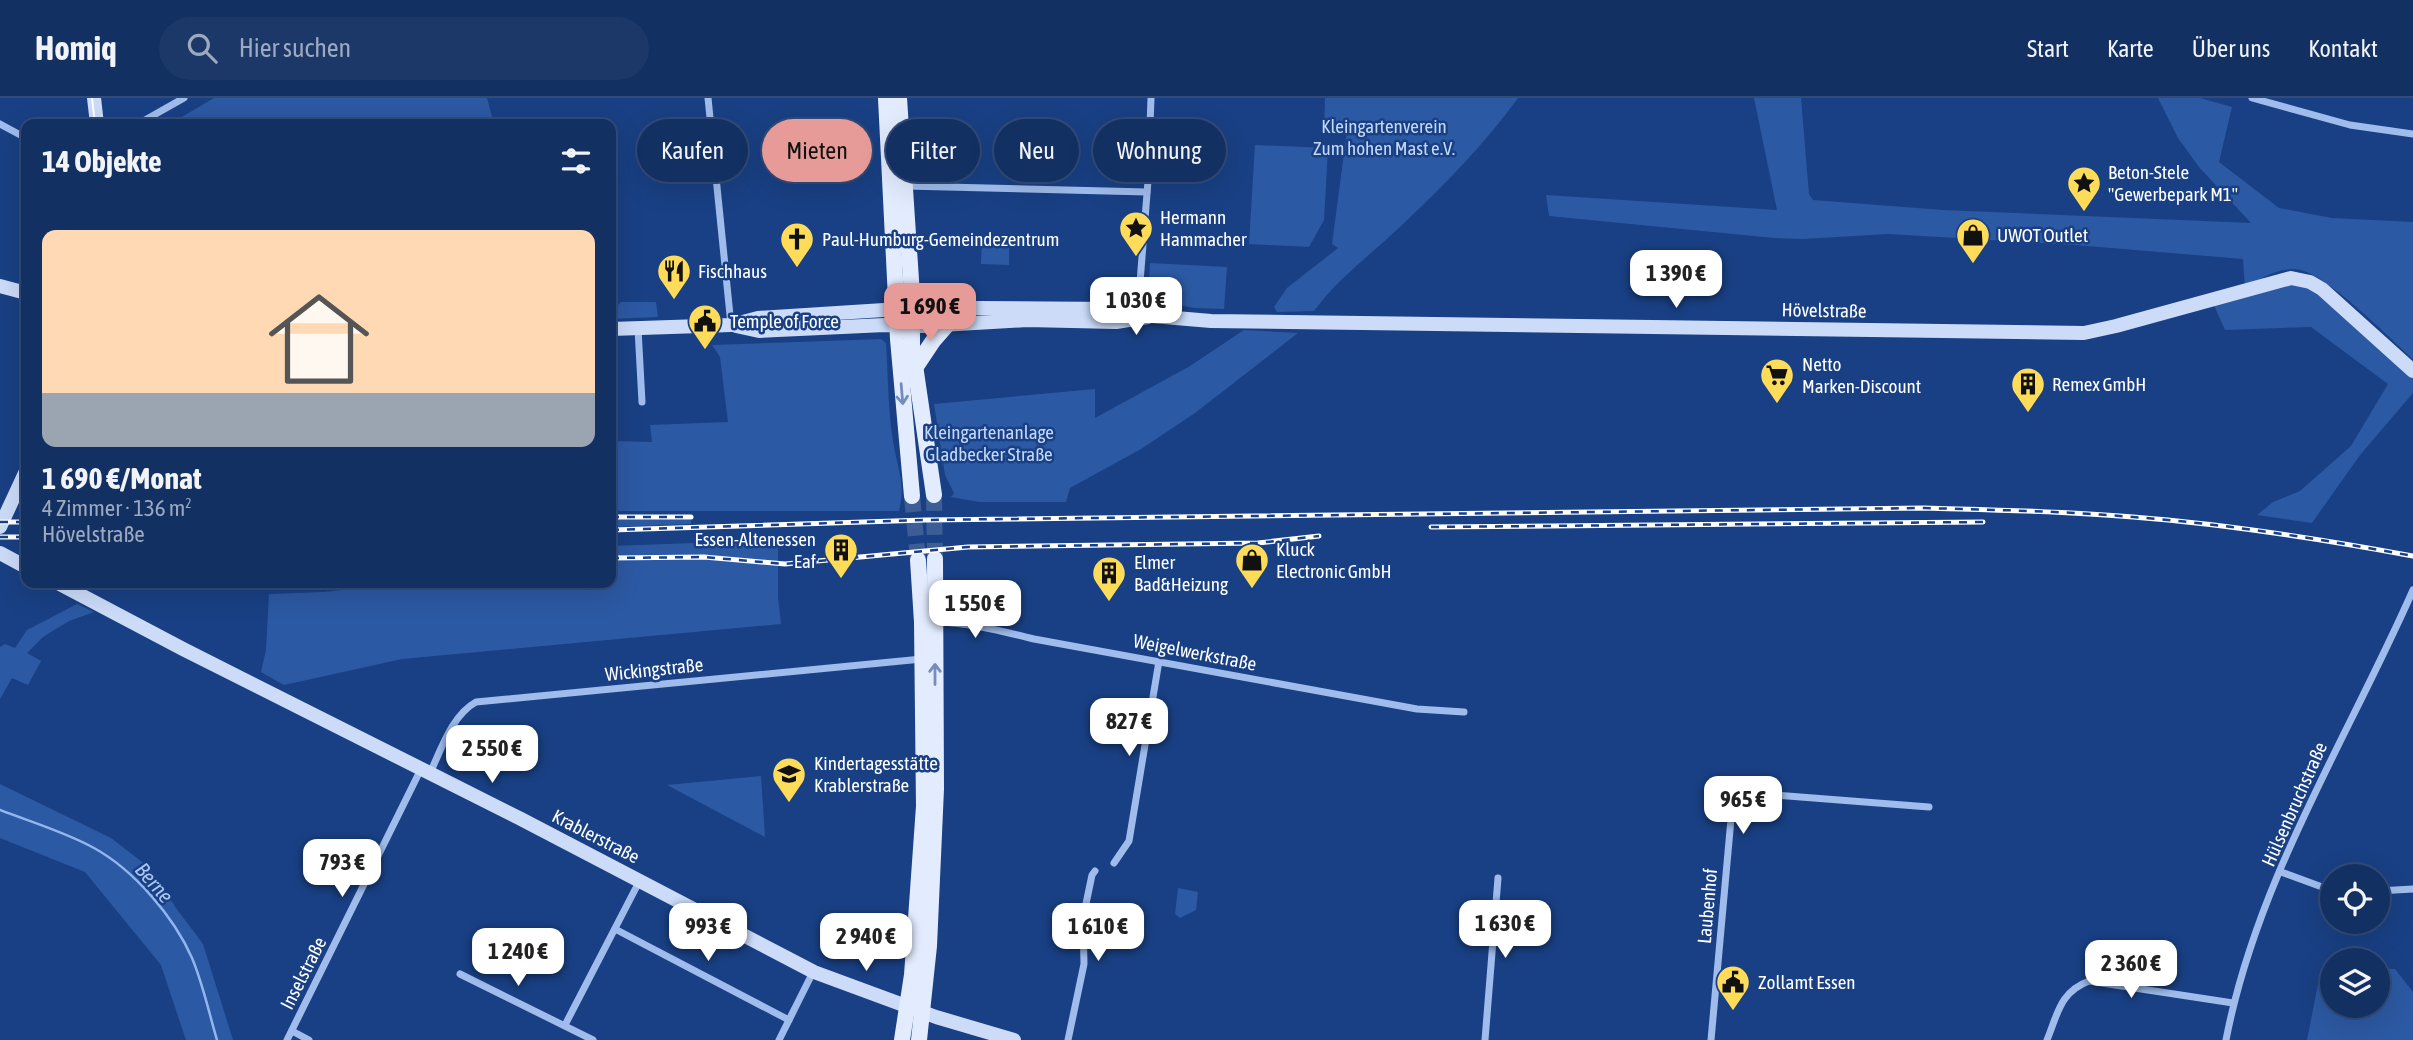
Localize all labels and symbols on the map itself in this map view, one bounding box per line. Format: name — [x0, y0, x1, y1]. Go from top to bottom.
park label: Kleingartenverein Zum hohen Mast e.V. — [1313, 115, 1455, 159]
place label: Beton-Stele "Gewerbepark M1" — [2108, 161, 2238, 205]
place icon: Beton-Stele "Gewerbepark M1" — [2065, 164, 2103, 213]
place label: Hermann Hammacher — [1160, 206, 1247, 250]
place icon: Hermann Hammacher — [1117, 209, 1155, 258]
shop icon: UWOT Outlet — [1954, 216, 1992, 265]
church icon: Paul-Humburg-Gemeindezentrum — [778, 220, 816, 269]
place label: UWOT Outlet — [1997, 224, 2088, 246]
place label: Paul-Humburg-Gemeindezentrum — [822, 228, 1059, 250]
pin: 1 390 € — [1611, 250, 1741, 310]
restaurant icon: Fischhaus — [655, 252, 693, 301]
place label: Fischhaus — [698, 260, 767, 282]
pin: 1 030 € — [1071, 278, 1201, 337]
pin: 1 690 € — [865, 284, 995, 343]
street label: Hövelstraße — [1781, 298, 1867, 322]
public building icon: Temple of Force — [686, 302, 724, 351]
place label: Temple of Force — [730, 310, 839, 332]
place label: Netto Marken-Discount — [1802, 353, 1921, 397]
supermarket icon: Netto Marken-Discount — [1758, 356, 1796, 405]
building icon: Remex GmbH — [2009, 365, 2047, 414]
place label: Remex GmbH — [2052, 373, 2146, 395]
one-way arrow — [896, 382, 909, 405]
park label: Kleingartenanlage Gladbecker Straße — [924, 421, 1054, 465]
place label: Essen-Altenessen Eaf — [695, 528, 816, 572]
building icon: Essen-Altenessen Eaf — [822, 531, 860, 580]
place label: Kluck Electronic GmbH — [1276, 538, 1392, 582]
shop icon: Kluck Electronic GmbH — [1233, 541, 1271, 590]
place label: Elmer Bad&Heizung — [1134, 551, 1229, 595]
building icon: Elmer Bad&Heizung — [1090, 554, 1128, 603]
pin: 1 550 € — [910, 580, 1040, 640]
street label: Weigelwerkstraße — [1132, 629, 1258, 675]
street label: Wickingstraße — [604, 653, 704, 685]
one-way arrow — [928, 663, 942, 686]
pin: 827 € — [1080, 698, 1178, 758]
pin: 2 550 € — [427, 726, 557, 785]
street label: Hülsenbruchstraße — [2257, 738, 2331, 870]
place label: Kindertagesstätte Krablerstraße — [814, 752, 938, 796]
school or university icon: Kindertagesstätte Krablerstraße — [770, 755, 808, 804]
pin: 965 € — [1694, 776, 1792, 836]
street label: Krablerstraße — [549, 805, 643, 867]
pin: 793 € — [293, 840, 391, 899]
water label: Berne — [131, 857, 179, 907]
street label: Laubenhof — [1693, 867, 1721, 945]
pin: 1 630 € — [1440, 900, 1570, 960]
pin: 993 € — [659, 904, 757, 963]
pin: 1 610 € — [1033, 904, 1163, 963]
pin: 2 940 € — [801, 914, 931, 973]
pin: 1 240 € — [453, 928, 583, 988]
street label: Inselstraße — [275, 933, 331, 1013]
pin: 2 360 € — [2066, 940, 2196, 1000]
public building icon: Zollamt Essen — [1714, 963, 1752, 1012]
place label: Zollamt Essen — [1758, 971, 1856, 993]

